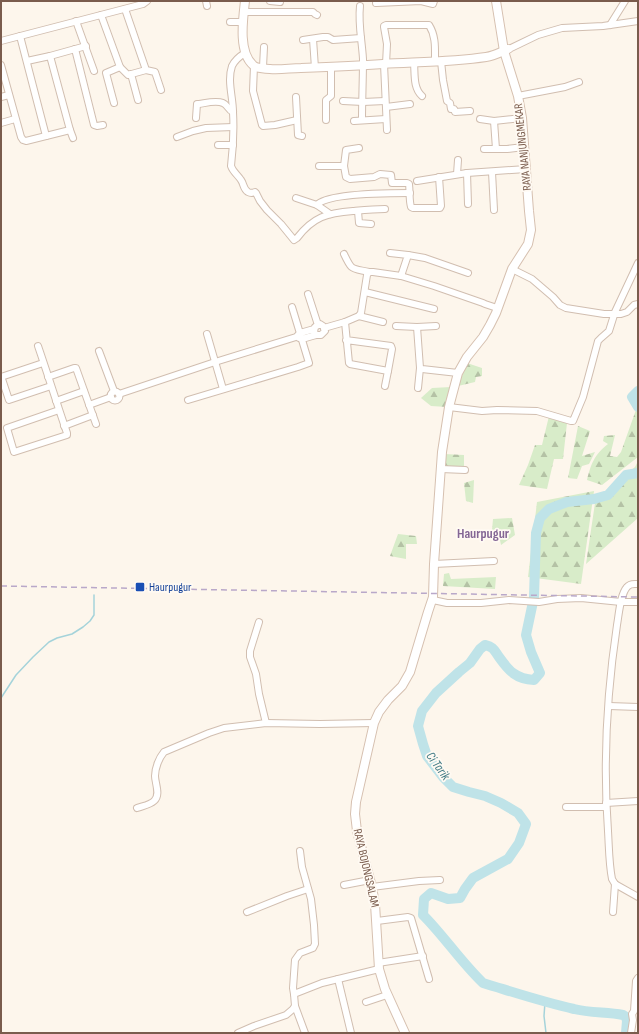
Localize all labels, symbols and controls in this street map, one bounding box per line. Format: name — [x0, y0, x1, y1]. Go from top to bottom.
street label: RAYA NANJUNGMEKAR — [511, 102, 535, 191]
district label: Haurpugur — [457, 525, 510, 542]
place label: Haurpugur — [149, 580, 192, 595]
marker: Haurpugur — [134, 581, 146, 593]
water label: Ci Tarik — [422, 749, 454, 784]
street label: RAYA BOJONGSALAM — [350, 827, 382, 909]

